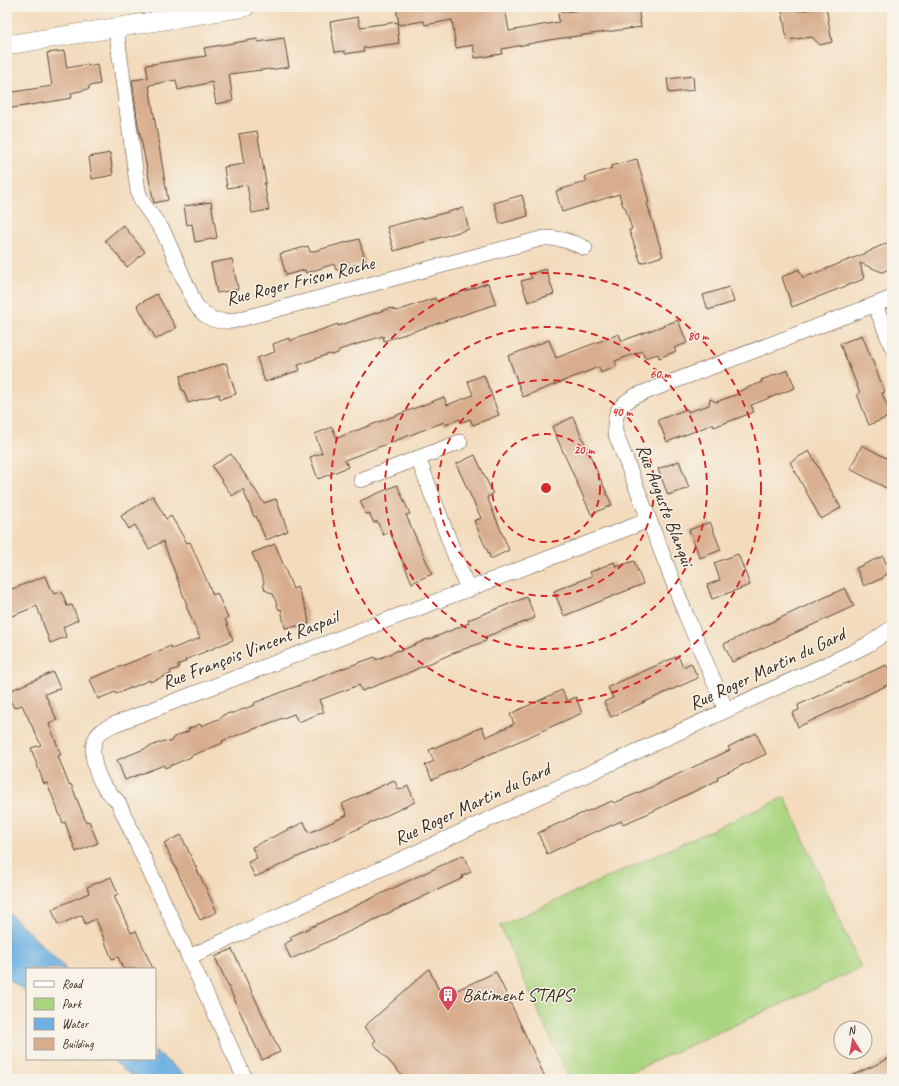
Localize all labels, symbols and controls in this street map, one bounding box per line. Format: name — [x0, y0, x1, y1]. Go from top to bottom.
street label: Rue Roger Frison Roche — [223, 251, 378, 311]
text: 80 m — [688, 328, 709, 344]
text: 60 m — [650, 366, 672, 382]
text: 40 m — [612, 404, 633, 420]
street label: Rue Auguste Blanqui — [631, 441, 700, 572]
text: 20 m — [574, 442, 595, 458]
centre of rings — [539, 481, 553, 495]
street label: Rue François Vincent Raspail — [158, 604, 345, 695]
street label: Rue Roger Martin du Gard — [685, 621, 852, 716]
street label: Rue Roger Martin du Gard — [390, 756, 557, 851]
legend — [26, 968, 156, 1060]
text: Road — [62, 976, 84, 992]
place label: Bâtiment STAPS — [462, 983, 576, 1007]
building icon: Bâtiment STAPS — [437, 984, 459, 1012]
text: Park — [62, 996, 83, 1012]
text: Water — [62, 1016, 90, 1032]
north arrow — [833, 1020, 873, 1060]
text: N — [846, 1022, 858, 1038]
text: Building — [62, 1036, 94, 1052]

